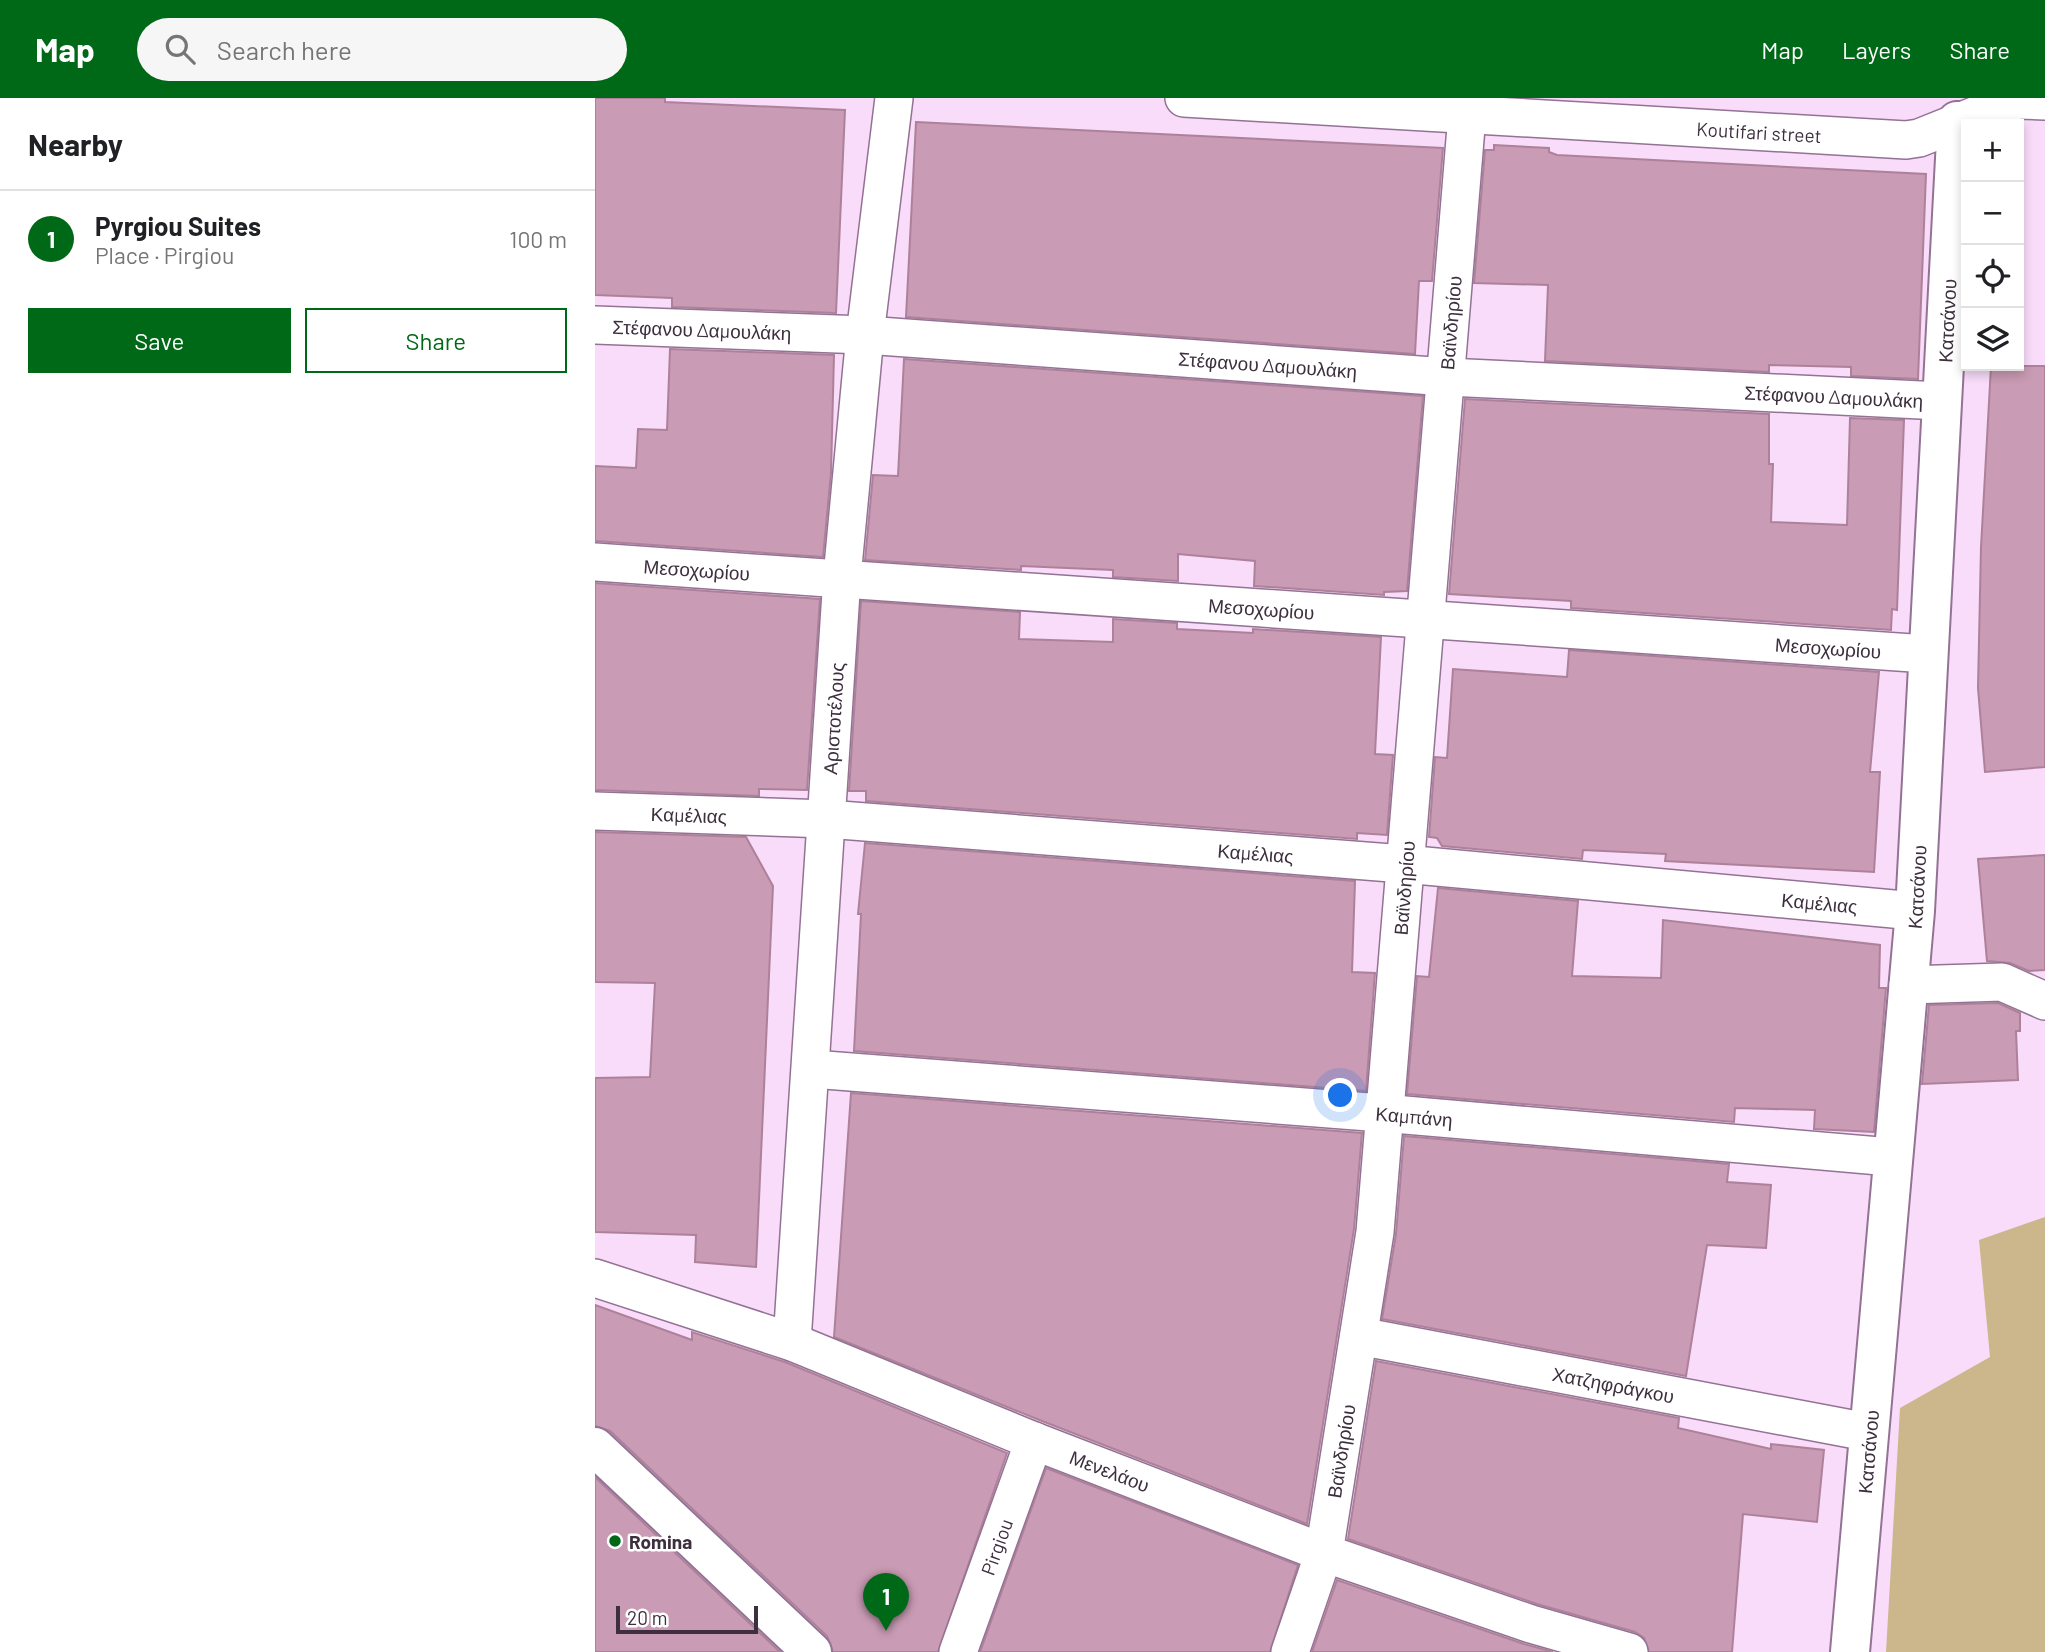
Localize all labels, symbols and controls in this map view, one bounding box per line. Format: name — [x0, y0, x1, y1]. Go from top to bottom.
search box — [137, 18, 627, 81]
text: Map — [35, 29, 95, 69]
icon: search — [161, 30, 199, 68]
text: Search here — [217, 34, 352, 65]
text: Map — [1761, 35, 1804, 64]
text: Layers — [1842, 35, 1911, 64]
text: Share — [1949, 35, 2010, 64]
street label: Koutifari street — [1696, 116, 1822, 147]
map controls — [1961, 119, 2024, 371]
button: + — [1961, 119, 2024, 182]
text: Nearby — [28, 126, 123, 162]
button: − — [1961, 182, 2024, 245]
text: Pyrgiou Suites — [95, 210, 261, 241]
text: 1 — [47, 225, 55, 253]
text: 100 m — [509, 225, 567, 253]
text: Place · Pirgiou — [95, 241, 234, 269]
button: locate — [1961, 245, 2024, 308]
street label: Βαϊνδηρίου — [1435, 275, 1465, 371]
street label: Κατσάνου — [1933, 278, 1960, 363]
button: Save — [28, 308, 291, 373]
button: Share — [305, 308, 567, 373]
button: layers — [1961, 308, 2024, 371]
street label: Στέφανου Δαμουλάκη — [612, 314, 792, 344]
street label: Στέφανου Δαμουλάκη — [1178, 346, 1358, 382]
street label: Στέφανου Δαμουλάκη — [1744, 380, 1924, 412]
street label: Μεσοχωρίου — [643, 554, 751, 584]
street label: Μεσοχωρίου — [1208, 593, 1315, 623]
street label: Μεσοχωρίου — [1774, 632, 1882, 662]
street label: Αριστοτέλους — [818, 662, 848, 775]
street label: Καμέλιας — [650, 801, 727, 827]
street label: Καμέλιας — [1217, 838, 1294, 867]
street label: Βαϊνδηρίου — [1388, 840, 1419, 936]
street label: Κατσάνου — [1902, 844, 1930, 930]
street label: Καμέλιας — [1780, 887, 1858, 917]
your location — [1323, 1078, 1357, 1112]
street label: Καμπάνη — [1375, 1101, 1454, 1131]
street label: Χατζηφράγκου — [1551, 1361, 1676, 1407]
street label: Βαϊνδηρίου — [1321, 1402, 1359, 1499]
street label: Κατσάνου — [1852, 1409, 1883, 1495]
street label: Μενελάου — [1067, 1445, 1153, 1496]
street label: Pirgiou — [975, 1515, 1017, 1578]
place label: Romina — [629, 1530, 692, 1553]
marker: Romina — [607, 1533, 623, 1549]
pin: 1 — [863, 1573, 909, 1631]
scale bar — [616, 1603, 758, 1635]
text: 20 m — [627, 1606, 667, 1629]

